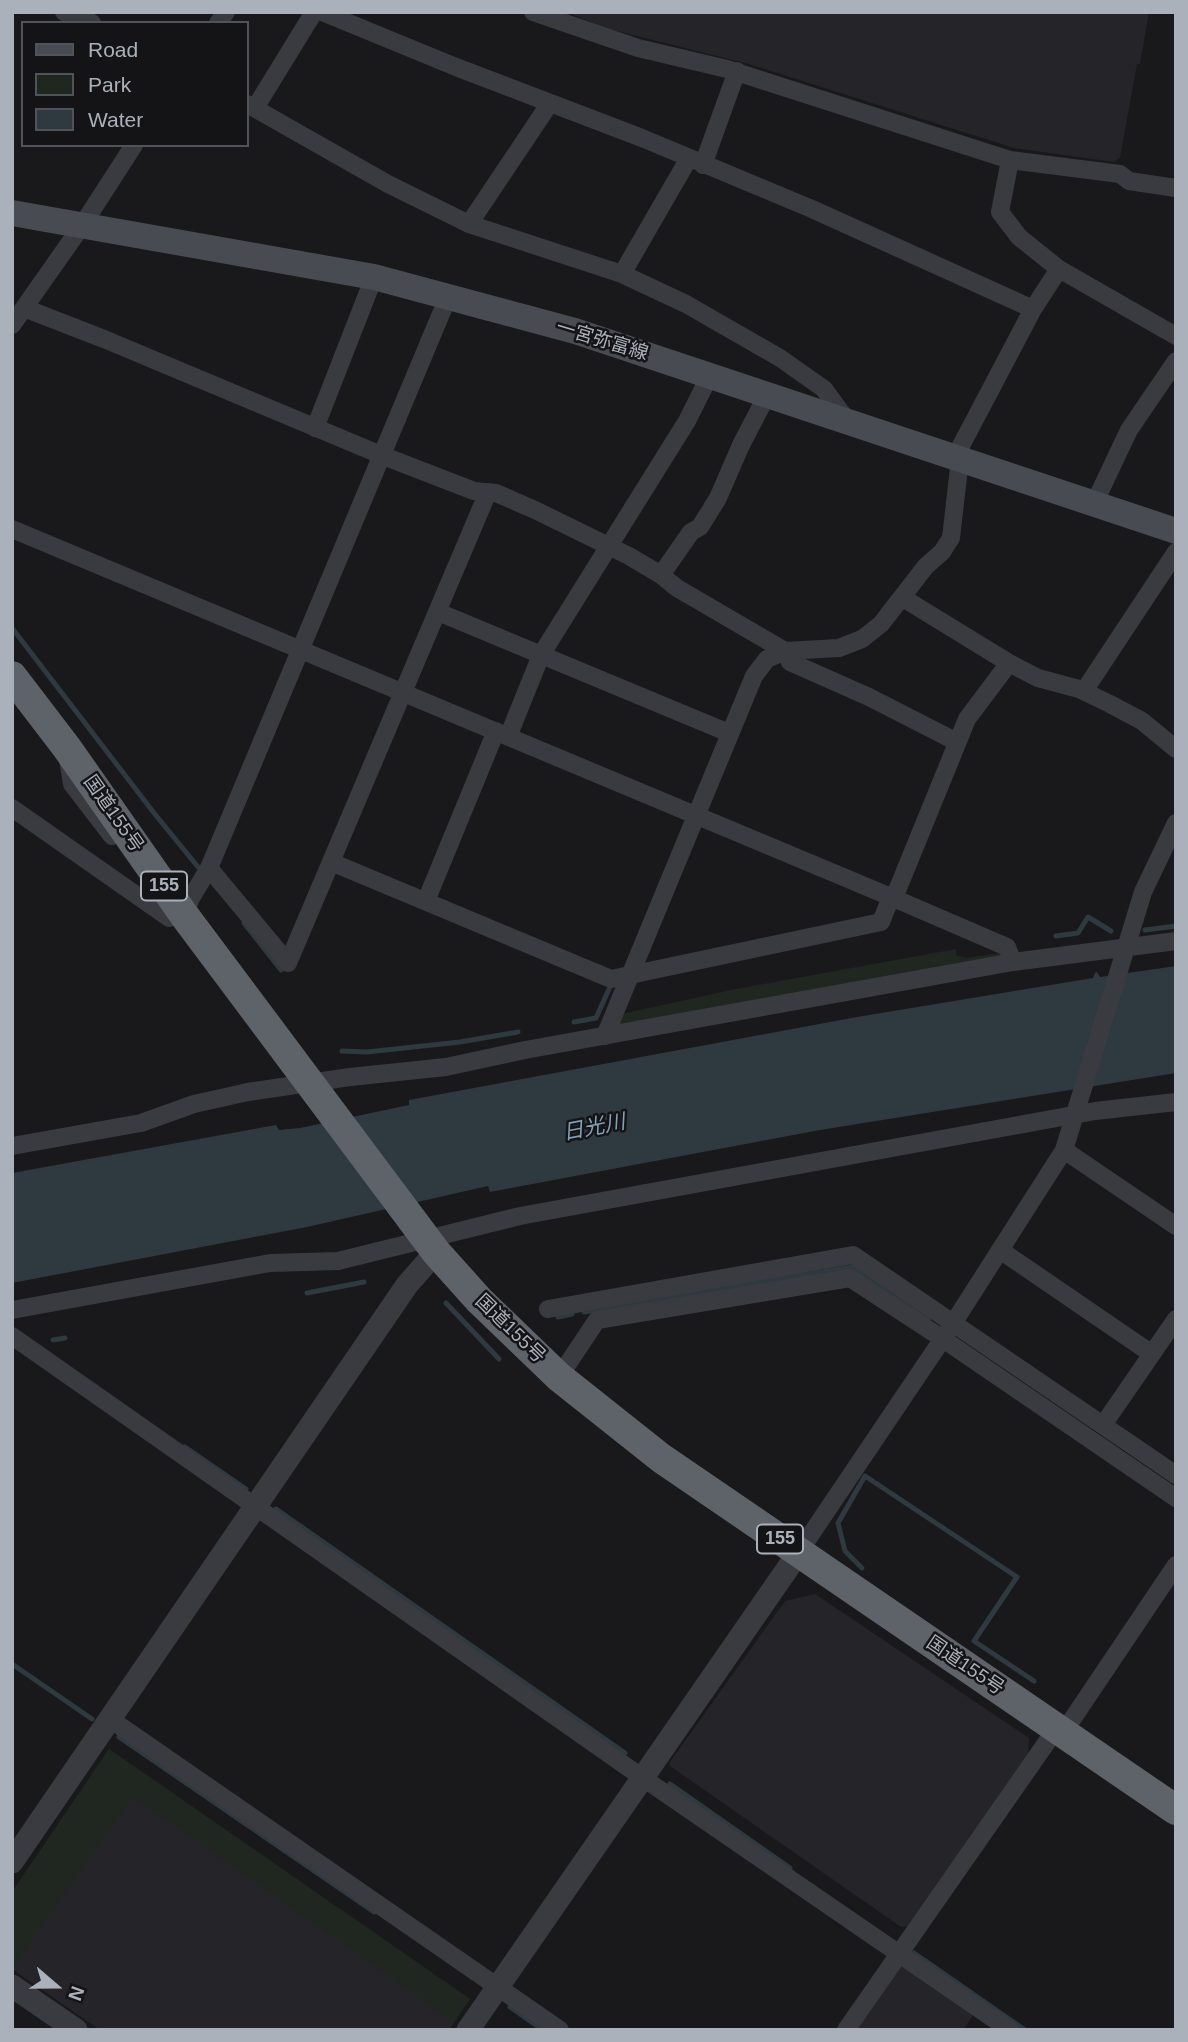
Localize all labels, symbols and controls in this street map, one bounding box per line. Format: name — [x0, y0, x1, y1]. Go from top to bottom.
legend — [21, 21, 248, 147]
text: Road — [88, 38, 138, 61]
text: Park — [88, 73, 131, 96]
text: Water — [88, 108, 143, 131]
street label: 一宮弥富線 — [553, 316, 651, 366]
street label: 国道155号 — [78, 771, 148, 857]
road number: 155 — [141, 872, 187, 900]
water label: 日光川 — [561, 1110, 627, 1146]
street label: 国道155号 — [470, 1290, 550, 1368]
road number: 155 — [757, 1524, 803, 1554]
street label: 国道155号 — [922, 1632, 1008, 1700]
north arrow — [21, 1951, 91, 2021]
text: N — [64, 1983, 88, 2003]

